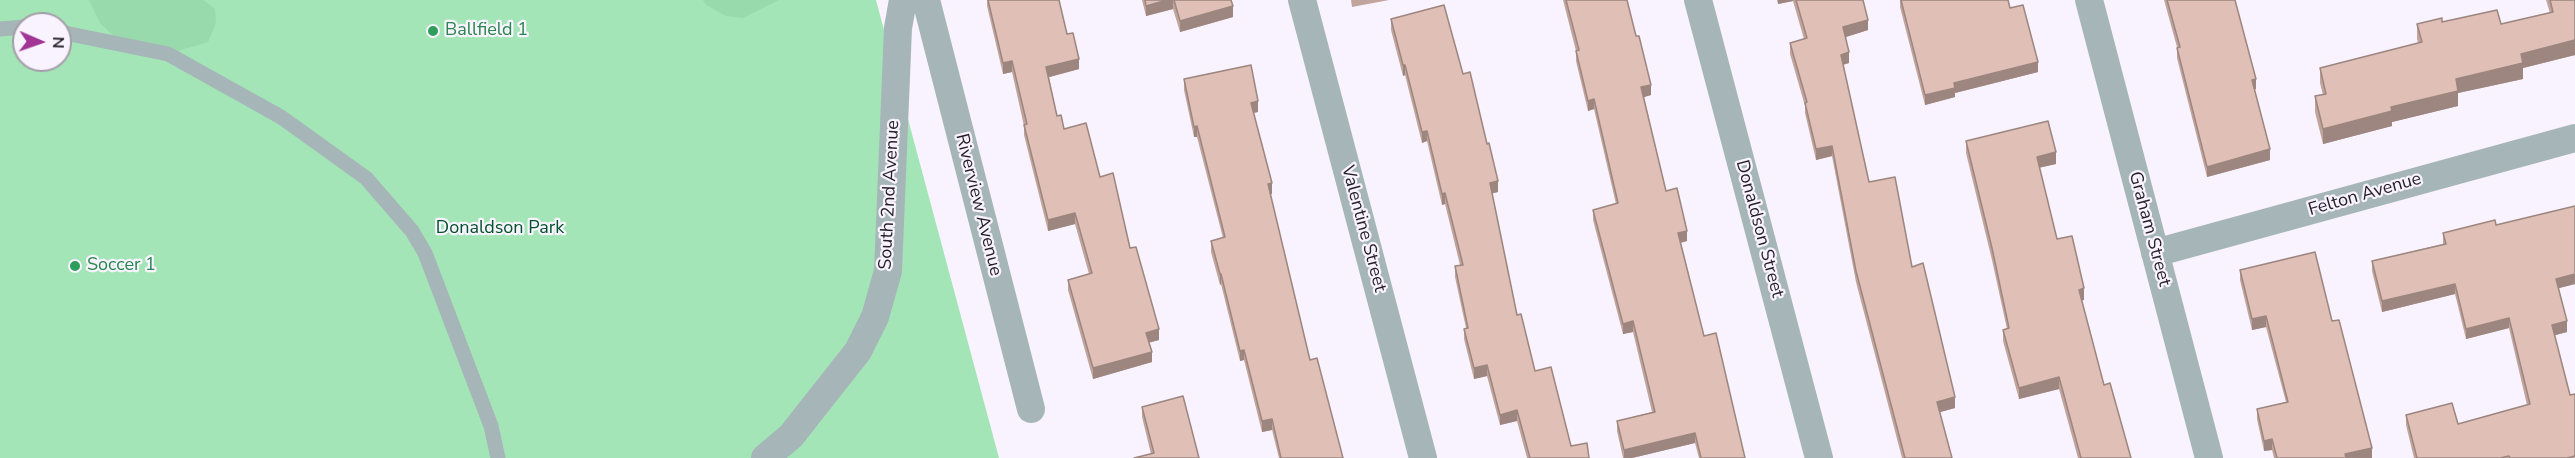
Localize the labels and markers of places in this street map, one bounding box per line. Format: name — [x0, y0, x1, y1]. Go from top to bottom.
place label: Ballfield 1 — [445, 20, 528, 42]
marker: Ballfield 1 — [426, 24, 440, 38]
place label: Soccer 1 — [87, 255, 156, 277]
marker: Soccer 1 — [68, 259, 82, 273]

